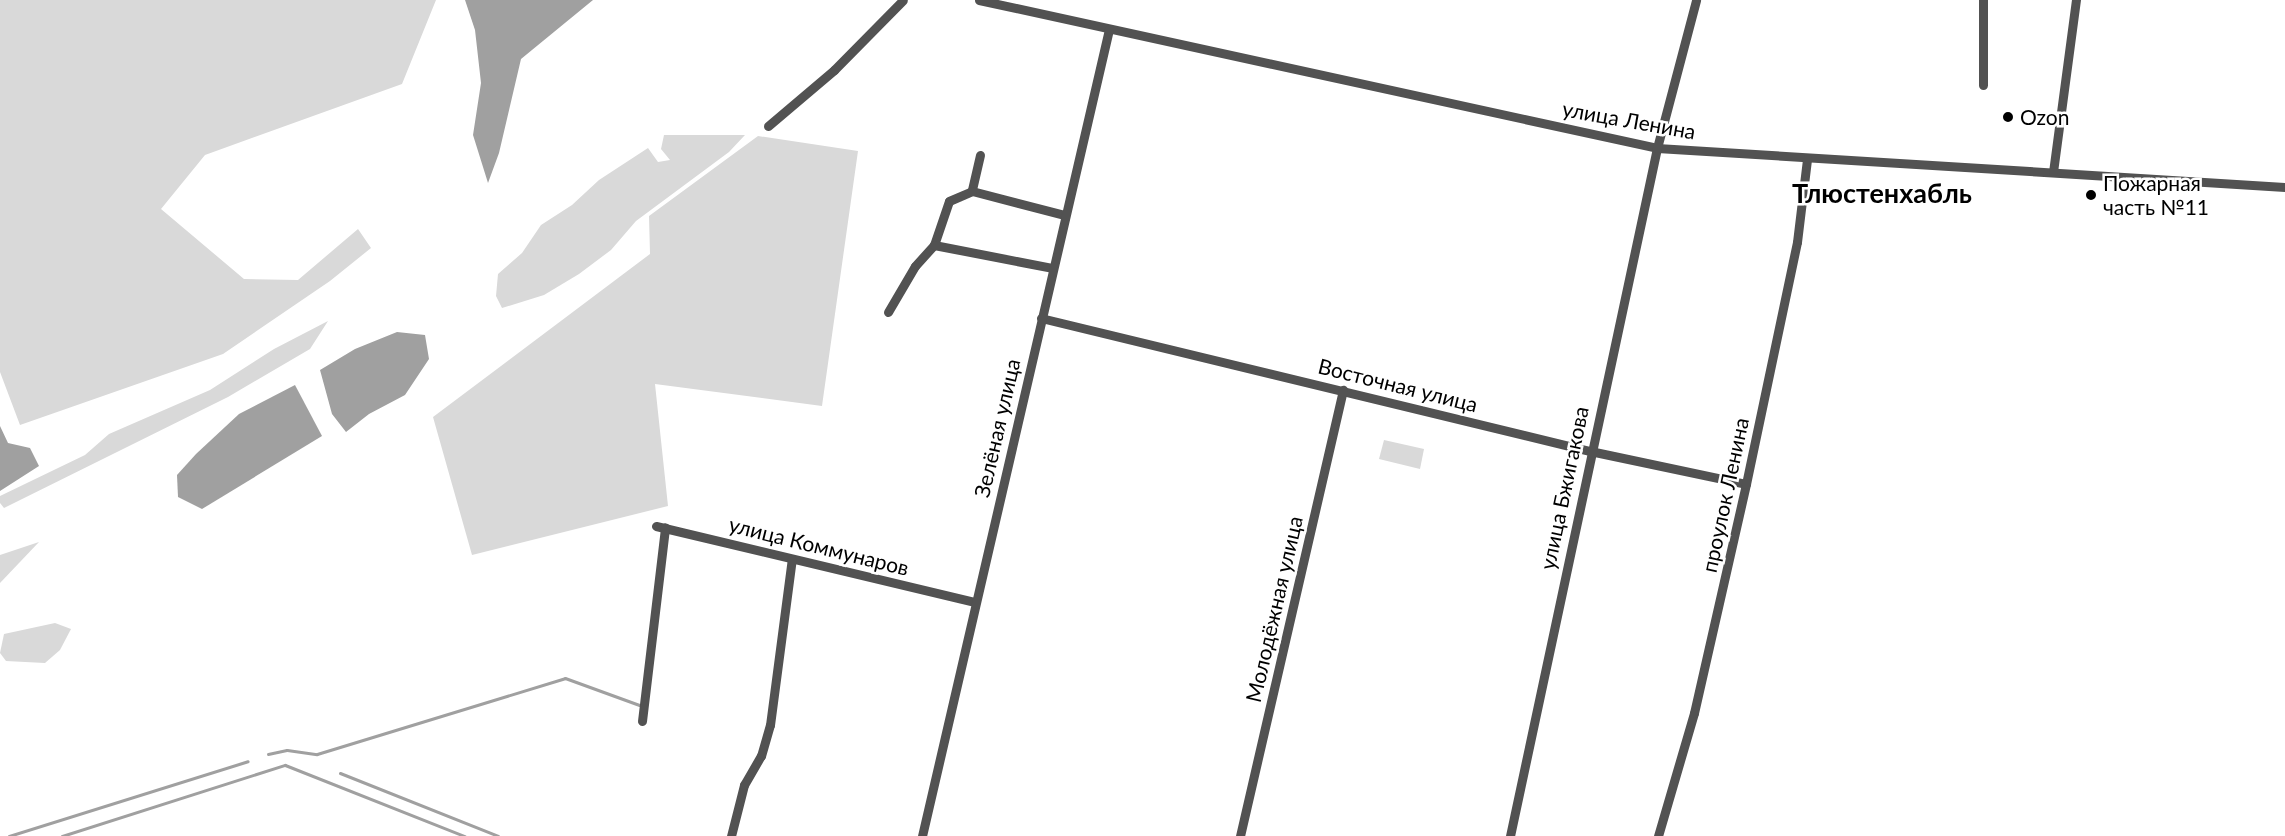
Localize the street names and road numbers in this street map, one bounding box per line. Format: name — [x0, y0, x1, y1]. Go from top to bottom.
street label: улица Ленина — [1560, 96, 1698, 144]
street label: Восточная улица — [1316, 353, 1480, 417]
street label: Зелёная улица — [969, 356, 1025, 500]
street label: улица Бжигакова — [1534, 404, 1594, 572]
street label: проулок Ленина — [1696, 415, 1754, 575]
street label: улица Коммунаров — [726, 511, 912, 581]
street label: Молодёжная улица — [1240, 513, 1308, 705]

